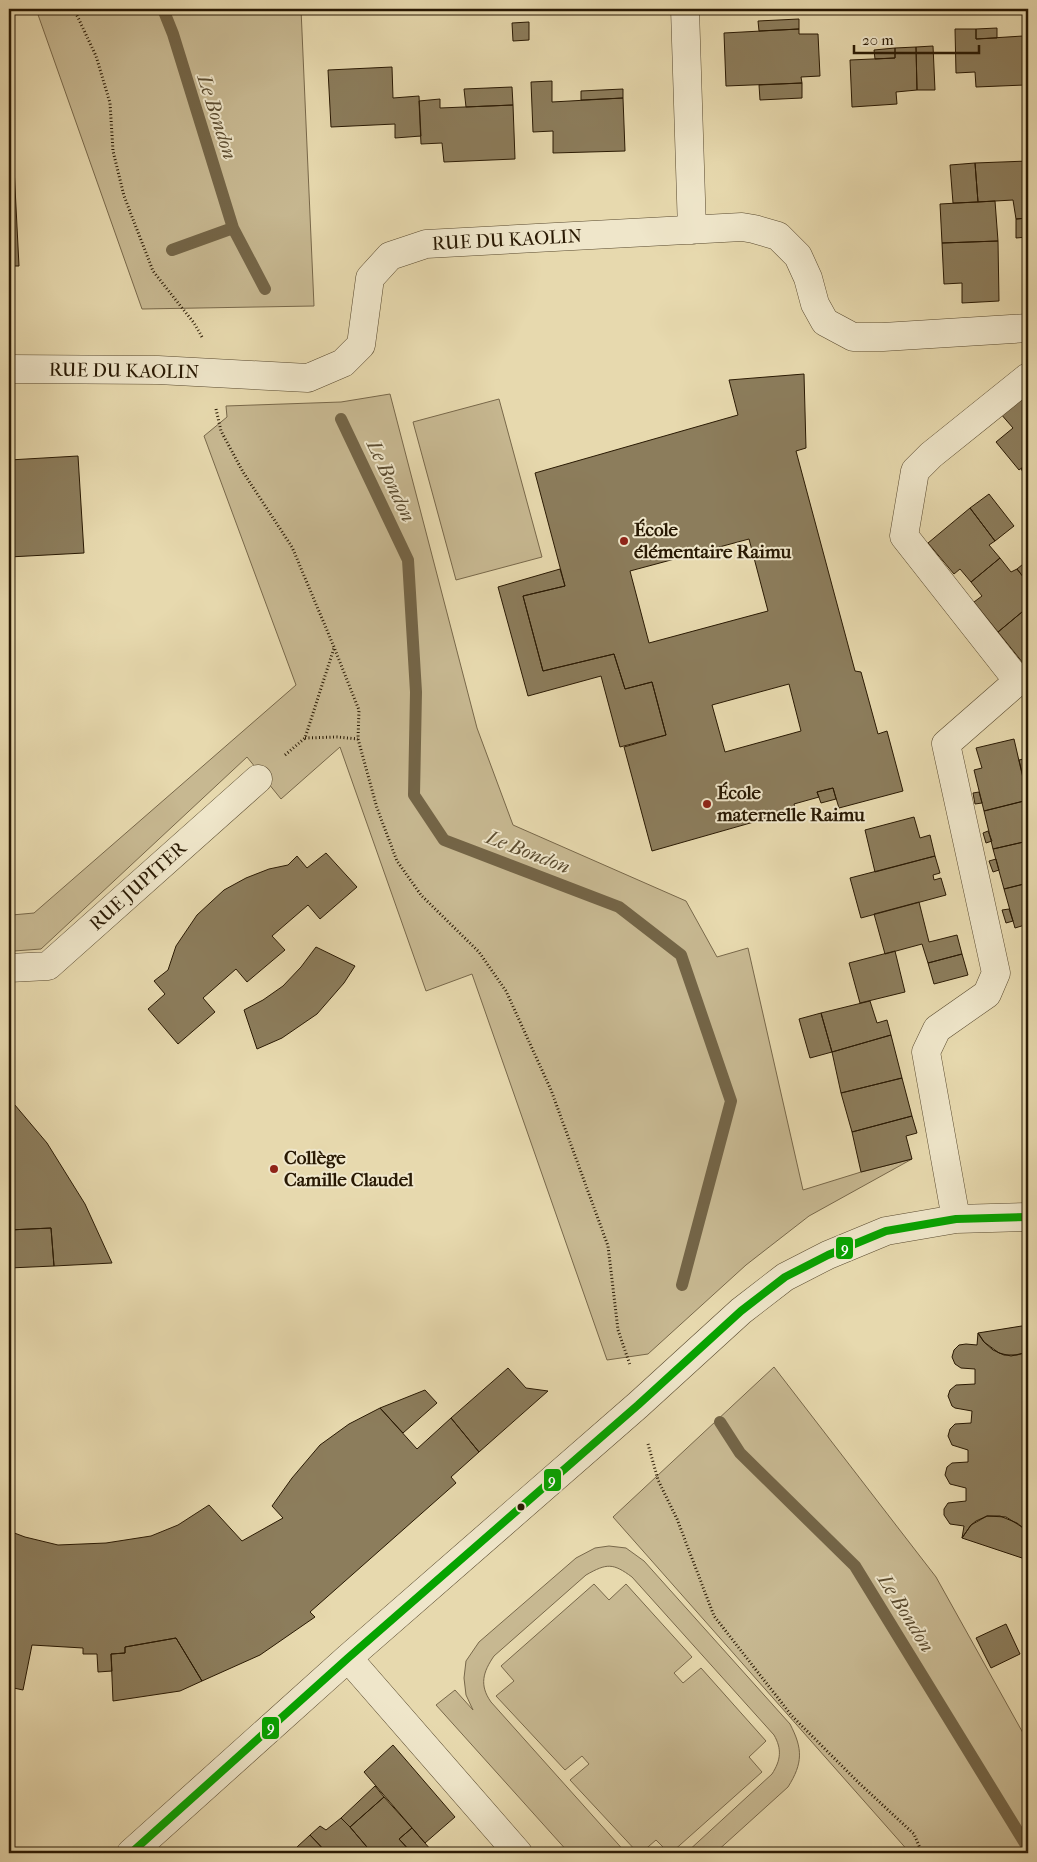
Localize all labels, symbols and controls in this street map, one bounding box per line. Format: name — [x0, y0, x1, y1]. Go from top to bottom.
scale bar — [854, 22, 980, 54]
text: 20 m — [862, 31, 894, 49]
water label: Le Bondon — [192, 70, 241, 162]
street label: RUE DU KAOLIN — [431, 225, 583, 255]
street label: RUE DU KAOLIN — [49, 359, 200, 383]
water label: Le Bondon — [361, 435, 420, 526]
place label: École élémentaire Raimu — [634, 518, 792, 563]
marker: École élémentaire Raimu — [618, 535, 630, 547]
place label: École maternelle Raimu — [716, 781, 865, 826]
marker: École maternelle Raimu — [701, 798, 713, 810]
water label: Le Bondon — [481, 825, 573, 878]
street label: RUE JUPITER — [85, 836, 192, 935]
place label: Collège Camille Claudel — [284, 1147, 414, 1191]
marker: Collège Camille Claudel — [268, 1163, 280, 1175]
line badge: 9 — [835, 1236, 854, 1260]
text: 9 — [840, 1240, 849, 1257]
line badge: 9 — [543, 1468, 562, 1492]
text: 9 — [547, 1472, 556, 1489]
unlabelled marker — [516, 1502, 526, 1512]
water label: Le Bondon — [872, 1568, 939, 1656]
line badge: 9 — [261, 1716, 280, 1740]
text: 9 — [266, 1719, 275, 1736]

